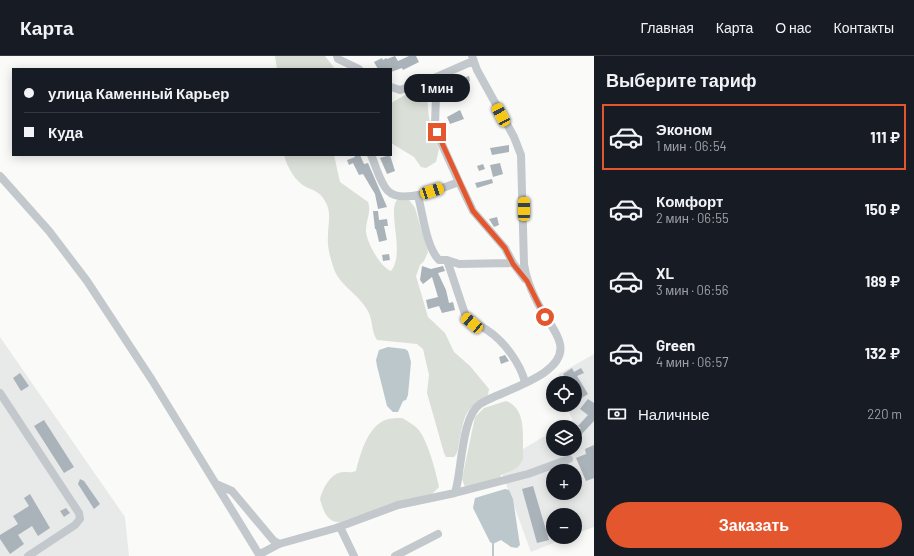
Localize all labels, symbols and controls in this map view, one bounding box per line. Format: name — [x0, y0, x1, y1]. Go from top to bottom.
text: Карта — [20, 16, 74, 39]
text: Главная — [641, 19, 694, 36]
text: Карта — [716, 19, 753, 36]
text: О нас — [775, 19, 812, 36]
text: Контакты — [834, 19, 894, 36]
text: Выберите тариф — [606, 69, 757, 91]
callout: 1 мин — [404, 74, 470, 102]
text: 1 мин — [421, 80, 453, 96]
text: улица Каменный Карьер — [48, 84, 229, 102]
car — [490, 102, 512, 128]
icon: car — [608, 119, 644, 155]
text: Эконом — [656, 120, 712, 138]
text: Куда — [48, 123, 83, 141]
route end — [428, 123, 446, 141]
text: 111 ₽ — [870, 128, 900, 146]
text: 1 мин · 06:54 — [656, 138, 727, 154]
car — [419, 182, 445, 200]
icon: car — [608, 191, 644, 227]
text: Комфорт — [656, 192, 723, 210]
car — [518, 197, 530, 221]
text: 150 ₽ — [865, 200, 900, 218]
text: 2 мин · 06:55 — [656, 210, 729, 226]
icon: car — [608, 263, 644, 299]
text: XL — [656, 264, 674, 282]
text: 189 ₽ — [865, 272, 900, 290]
text: 3 мин · 06:56 — [656, 282, 728, 298]
route start — [536, 308, 554, 326]
car — [459, 311, 485, 335]
icon: car — [608, 335, 644, 371]
text: Green — [656, 336, 695, 354]
text: 132 ₽ — [865, 344, 900, 362]
text: 4 мин · 06:57 — [656, 354, 728, 370]
map controls — [546, 376, 582, 544]
button: locate — [546, 376, 582, 412]
icon: cash — [606, 403, 628, 425]
text: Наличные — [638, 405, 710, 423]
text: 220 m — [867, 406, 902, 422]
button: layers — [546, 420, 582, 456]
button: + — [546, 464, 582, 500]
button: Заказать — [606, 502, 902, 548]
button: − — [546, 508, 582, 544]

